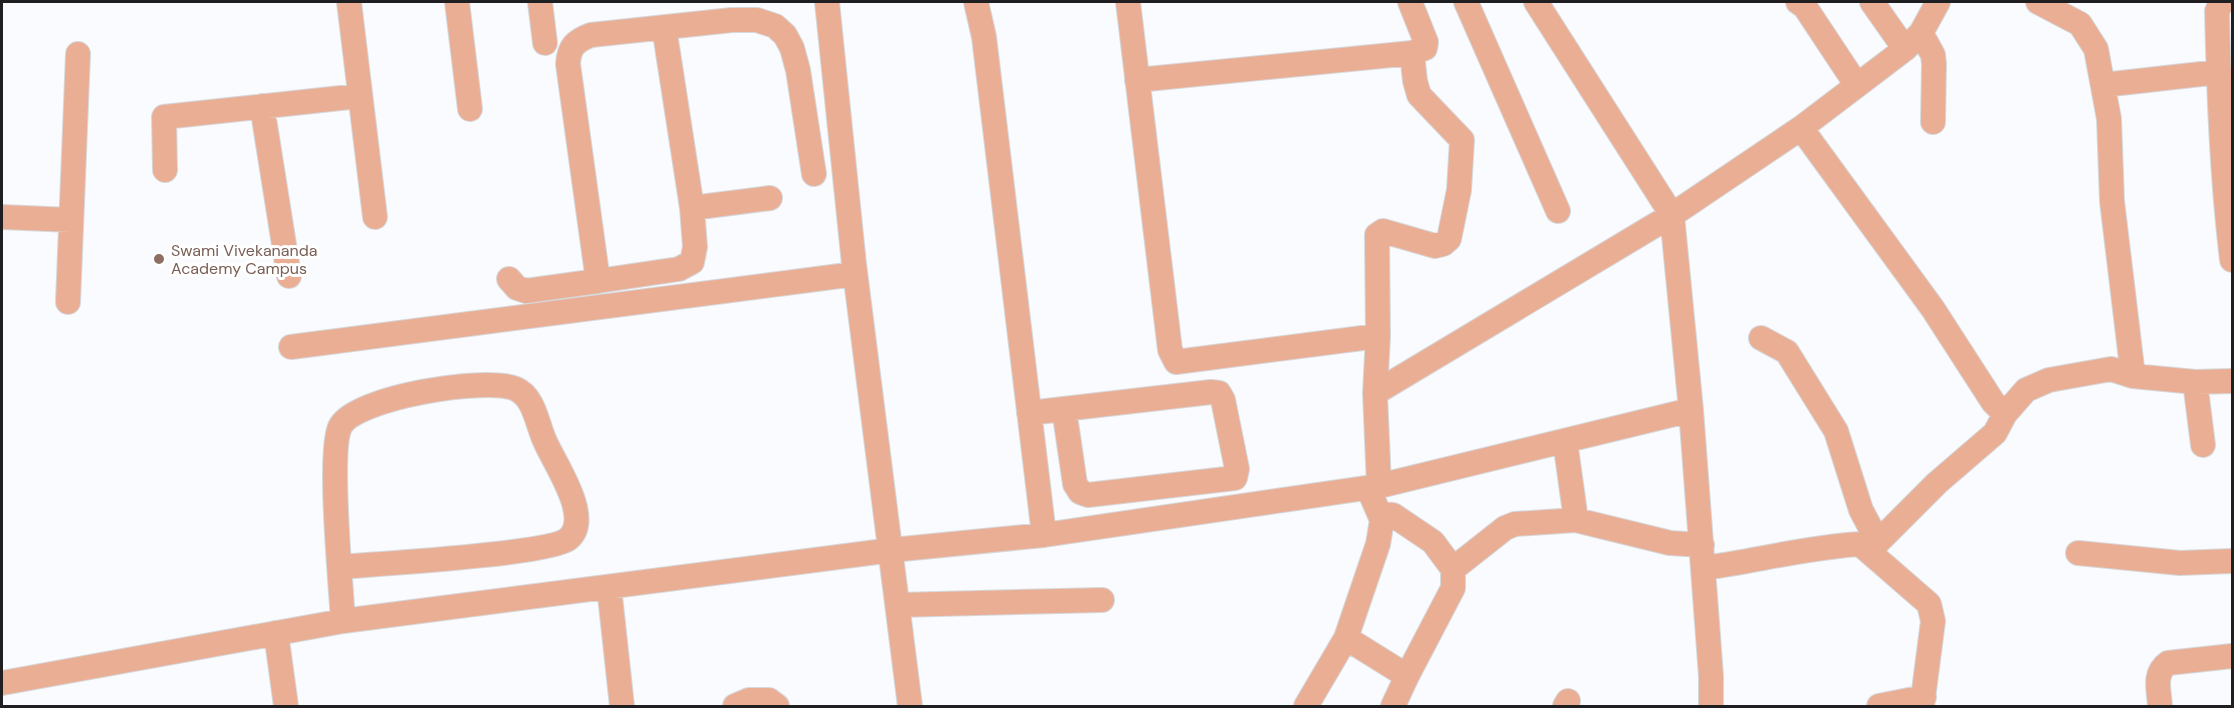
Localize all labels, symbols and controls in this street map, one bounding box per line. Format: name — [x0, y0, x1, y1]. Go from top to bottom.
place label: Swami Vivekananda Academy Campus — [171, 240, 317, 279]
marker: Swami Vivekananda Academy Campus — [152, 252, 166, 266]

